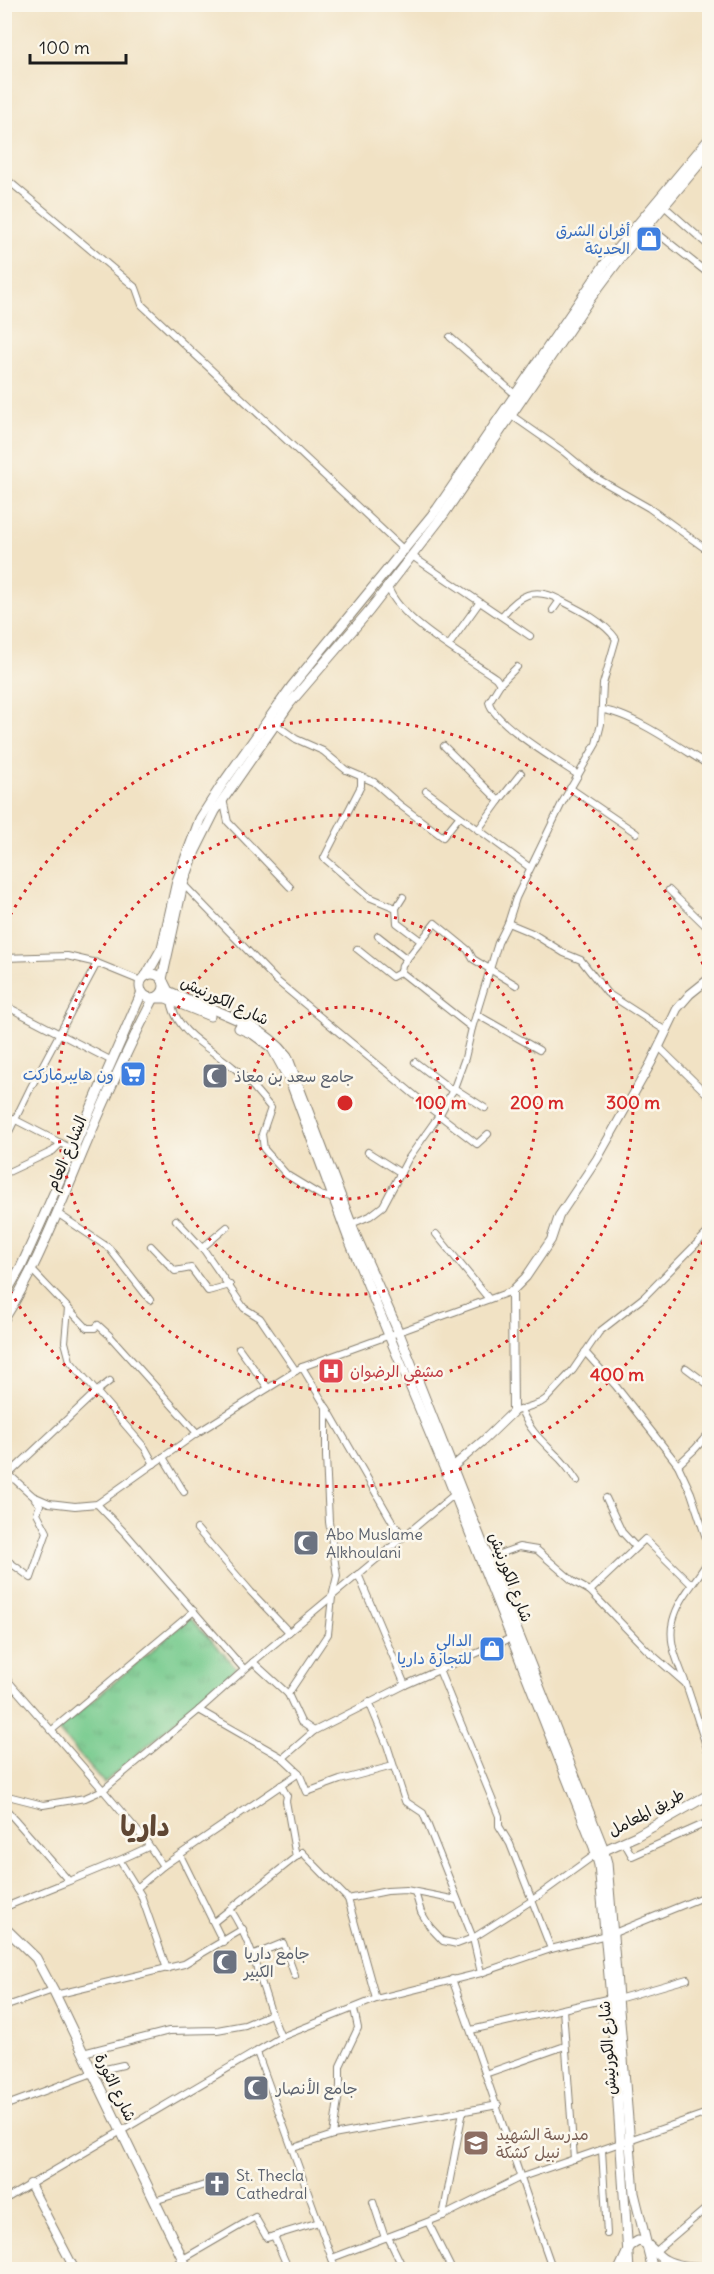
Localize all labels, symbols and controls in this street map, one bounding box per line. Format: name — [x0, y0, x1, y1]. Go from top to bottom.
scale bar — [30, 27, 126, 65]
text: 100 m — [39, 36, 90, 59]
place label: أفران الشرق الحديثة — [556, 220, 630, 258]
shop icon: أفران الشرق الحديثة — [634, 224, 664, 254]
street label: شارع الكورنيش — [177, 971, 272, 1031]
supermarket icon: ون هايبرماركت — [118, 1059, 148, 1089]
mosque icon: جامع سعد بن معاذ — [200, 1061, 230, 1091]
place label: ون هايبرماركت — [23, 1064, 114, 1084]
place label: جامع سعد بن معاذ — [234, 1066, 354, 1088]
text: 100 m — [416, 1091, 467, 1114]
text: 200 m — [510, 1091, 564, 1114]
text: 300 m — [606, 1091, 660, 1114]
centre of rings — [335, 1093, 355, 1113]
street label: الشارع العام — [41, 1112, 94, 1195]
hospital icon: مشفى الرضوان — [316, 1356, 346, 1386]
place label: مشفى الرضوان — [350, 1361, 444, 1382]
text: 400 m — [590, 1363, 644, 1386]
place label: Abo Muslame Alkhoulani — [326, 1524, 423, 1562]
mosque icon: Abo Muslame Alkhoulani — [291, 1528, 321, 1558]
street label: شارع الكورنيش — [483, 1529, 537, 1625]
place label: الدالي للتجارة داريا — [397, 1630, 472, 1668]
shop icon: الدالي للتجارة داريا — [477, 1634, 507, 1664]
street label: طريق المعامل — [604, 1784, 688, 1840]
district label: داريا — [120, 1808, 170, 1844]
place label: جامع داريا الكبير — [242, 1943, 310, 1981]
mosque icon: جامع داريا الكبير — [210, 1947, 240, 1977]
street label: شارع الكورنيش — [594, 2000, 622, 2096]
street label: شارع الثورة — [89, 2050, 141, 2125]
mosque icon: جامع الأنصار — [241, 2073, 271, 2103]
place label: جامع الأنصار — [274, 2078, 358, 2100]
place label: مدرسة الشهيد نبيل كشكة — [496, 2124, 589, 2162]
school or university icon: مدرسة الشهيد نبيل كشكة — [461, 2128, 491, 2158]
place label: St. Thecla Cathedral — [236, 2165, 307, 2203]
church icon: St. Thecla Cathedral — [202, 2169, 232, 2199]

